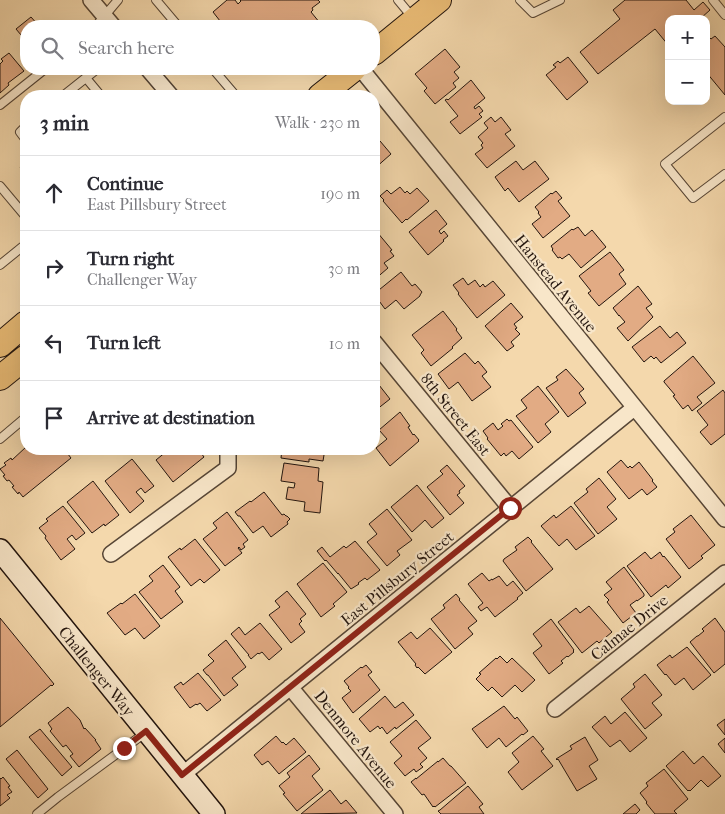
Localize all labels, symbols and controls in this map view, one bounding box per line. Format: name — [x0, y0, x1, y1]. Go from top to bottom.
map controls — [665, 15, 710, 105]
button: + — [665, 15, 710, 60]
search box — [20, 20, 380, 75]
icon: search — [38, 34, 66, 62]
text: Search here — [78, 37, 174, 59]
button: − — [665, 60, 710, 105]
text: 3 min — [40, 111, 89, 135]
text: Walk · 230 m — [275, 113, 360, 132]
text: Continue — [87, 173, 163, 195]
icon: ahead — [40, 179, 68, 207]
text: 190 m — [320, 184, 360, 203]
text: East Pillsbury Street — [87, 195, 227, 214]
street label: Hanstead Avenue — [510, 231, 601, 336]
text: Turn right — [87, 248, 174, 270]
icon: right — [40, 254, 68, 282]
text: 30 m — [328, 259, 360, 278]
text: Challenger Way — [87, 270, 197, 289]
icon: left — [40, 329, 68, 357]
text: Turn left — [87, 332, 161, 354]
text: 10 m — [329, 334, 360, 353]
street label: 8th Street East — [417, 369, 495, 460]
icon: arrive — [40, 404, 68, 432]
text: Arrive at destination — [87, 407, 255, 429]
route start — [499, 497, 522, 520]
street label: East Pillsbury Street — [337, 527, 458, 630]
street label: Calmae Drive — [587, 590, 672, 664]
street label: Challenger Way — [55, 623, 139, 720]
street label: Denmore Avenue — [310, 687, 401, 792]
route end — [113, 737, 136, 760]

